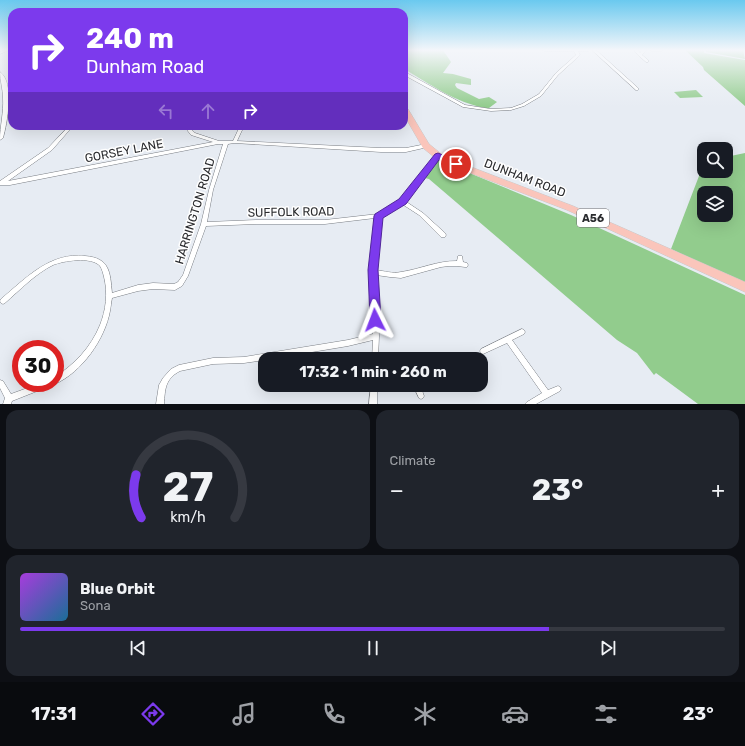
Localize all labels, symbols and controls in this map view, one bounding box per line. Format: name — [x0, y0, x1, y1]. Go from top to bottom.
text: 240 m — [86, 22, 174, 55]
icon: right — [20, 24, 72, 76]
text: Dunham Road — [86, 56, 204, 78]
icon: left — [155, 100, 177, 122]
icon: ahead — [197, 100, 219, 122]
icon: right — [239, 100, 261, 122]
street label: GORSEY LANE — [84, 137, 164, 165]
map controls — [697, 142, 733, 222]
button: search — [697, 142, 733, 178]
pin — [439, 147, 473, 181]
icon: arrive — [445, 153, 467, 175]
street label: HARRINGTON ROAD — [172, 156, 218, 266]
street label: DUNHAM ROAD — [482, 156, 568, 200]
button: layers — [697, 186, 733, 222]
street label: SUFFOLK ROAD — [247, 204, 335, 220]
road number: A56 — [577, 209, 609, 227]
position arrow — [354, 299, 396, 341]
speed limit sign: 30 — [12, 340, 64, 392]
text: 17:32 · 1 min · 260 m — [299, 363, 447, 381]
text: Climate — [390, 453, 436, 468]
text: 27 — [162, 461, 213, 510]
text: 23° — [532, 472, 583, 508]
text: − — [390, 477, 404, 504]
text: + — [711, 477, 725, 504]
text: km/h — [170, 508, 206, 525]
text: Blue Orbit — [80, 580, 155, 598]
text: Sona — [80, 598, 111, 613]
icon: previous — [127, 637, 149, 659]
icon: pause — [362, 637, 384, 659]
icon: next — [597, 637, 619, 659]
icon: directions — [139, 700, 167, 728]
icon: music — [230, 700, 258, 728]
icon: phone — [320, 700, 348, 728]
icon: climate — [411, 700, 439, 728]
icon: car — [501, 700, 529, 728]
icon: filters — [592, 700, 620, 728]
text: 17:31 — [31, 703, 76, 725]
text: 23° — [683, 703, 714, 725]

